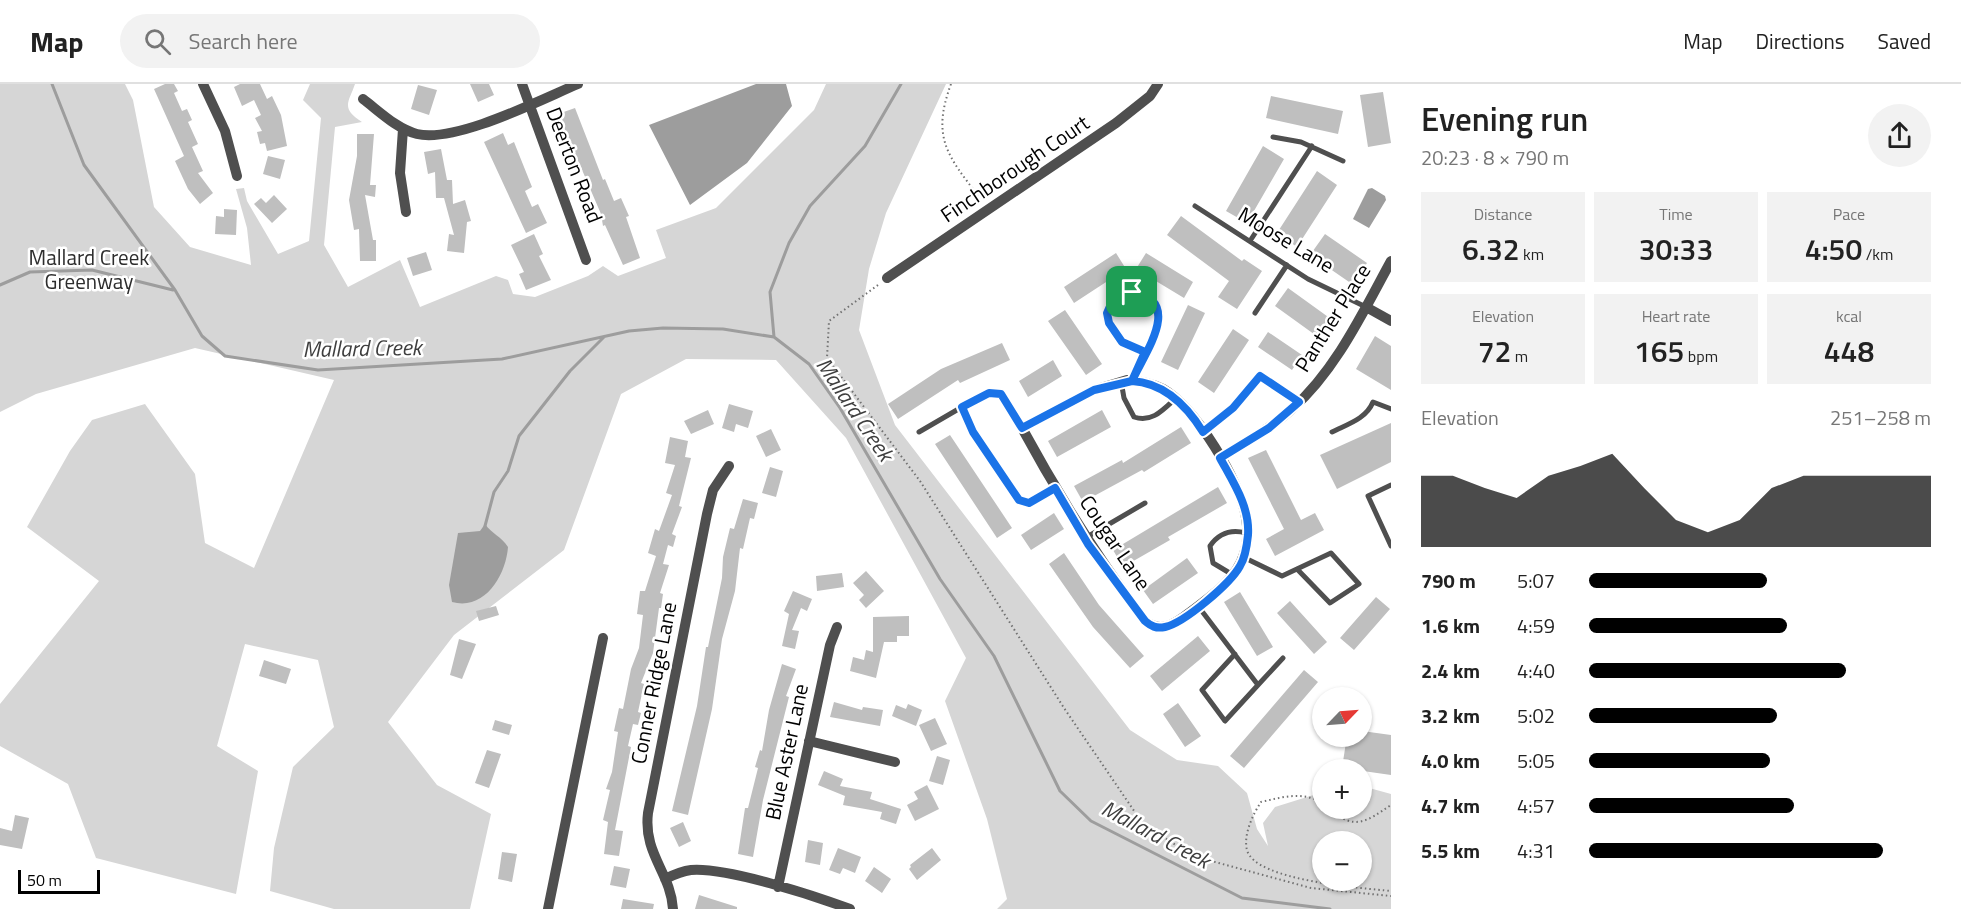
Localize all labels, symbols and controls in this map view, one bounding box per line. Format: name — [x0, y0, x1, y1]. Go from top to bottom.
search box — [120, 14, 540, 68]
text: Map — [30, 20, 84, 63]
text: Search here — [189, 24, 298, 58]
icon: search — [141, 25, 174, 58]
text: Map — [1683, 25, 1723, 57]
text: Directions — [1756, 25, 1845, 57]
text: Saved — [1878, 25, 1931, 57]
text: Evening run — [1421, 94, 1588, 144]
street label: Deerton Road — [538, 102, 612, 227]
button: share — [1868, 104, 1931, 167]
street label: Finchborough Court — [934, 106, 1096, 230]
text: 20:23 · 8 × 790 m — [1421, 142, 1569, 173]
street label: Moose Lane — [1232, 198, 1341, 280]
text: Distance — [1474, 202, 1532, 226]
text: Time — [1659, 202, 1693, 226]
text: Pace — [1833, 202, 1865, 226]
text: 6.32 — [1462, 226, 1520, 272]
text: 30:33 — [1639, 226, 1713, 272]
text: 4:50 — [1805, 226, 1862, 272]
park label: Mallard Creek Greenway — [29, 241, 149, 297]
text: km — [1520, 242, 1544, 266]
text: /km — [1862, 242, 1893, 266]
street label: Panther Place — [1286, 257, 1378, 378]
pin — [1106, 266, 1157, 317]
icon: arrive — [1115, 275, 1148, 308]
text: Elevation — [1472, 304, 1534, 328]
text: Heart rate — [1642, 304, 1710, 328]
text: kcal — [1836, 304, 1862, 328]
text: 72 — [1478, 328, 1511, 374]
text: 165 — [1634, 328, 1684, 374]
text: 448 — [1824, 328, 1874, 374]
water label: Mallard Creek — [302, 330, 424, 366]
text: m — [1511, 344, 1528, 368]
text: bpm — [1684, 344, 1718, 368]
water label: Mallard Creek — [808, 350, 904, 470]
text: Elevation — [1421, 402, 1499, 433]
text: 251–258 m — [1830, 402, 1931, 433]
street label: Cougar Lane — [1072, 488, 1160, 597]
text: 790 m — [1421, 565, 1476, 596]
text: 5:07 — [1517, 565, 1555, 596]
street label: Conner Ridge Lane — [622, 599, 684, 767]
text: 1.6 km — [1421, 610, 1480, 641]
text: 4:59 — [1517, 610, 1555, 641]
text: 2.4 km — [1421, 655, 1480, 686]
text: 4:40 — [1517, 655, 1555, 686]
street label: Blue Aster Lane — [756, 681, 816, 823]
north arrow — [1312, 687, 1372, 747]
map controls — [1312, 687, 1372, 891]
text: 3.2 km — [1421, 700, 1480, 731]
text: 5:02 — [1517, 700, 1555, 731]
text: 4.0 km — [1421, 745, 1480, 776]
text: 5:05 — [1517, 745, 1555, 776]
button: + — [1312, 759, 1372, 819]
text: 4.7 km — [1421, 790, 1480, 821]
text: 4:57 — [1517, 790, 1555, 821]
water label: Mallard Creek — [1096, 791, 1218, 878]
button: − — [1312, 831, 1372, 891]
text: 5.5 km — [1421, 835, 1480, 866]
text: 4:31 — [1517, 835, 1555, 866]
scale bar — [18, 867, 100, 894]
text: 50 m — [27, 868, 62, 892]

